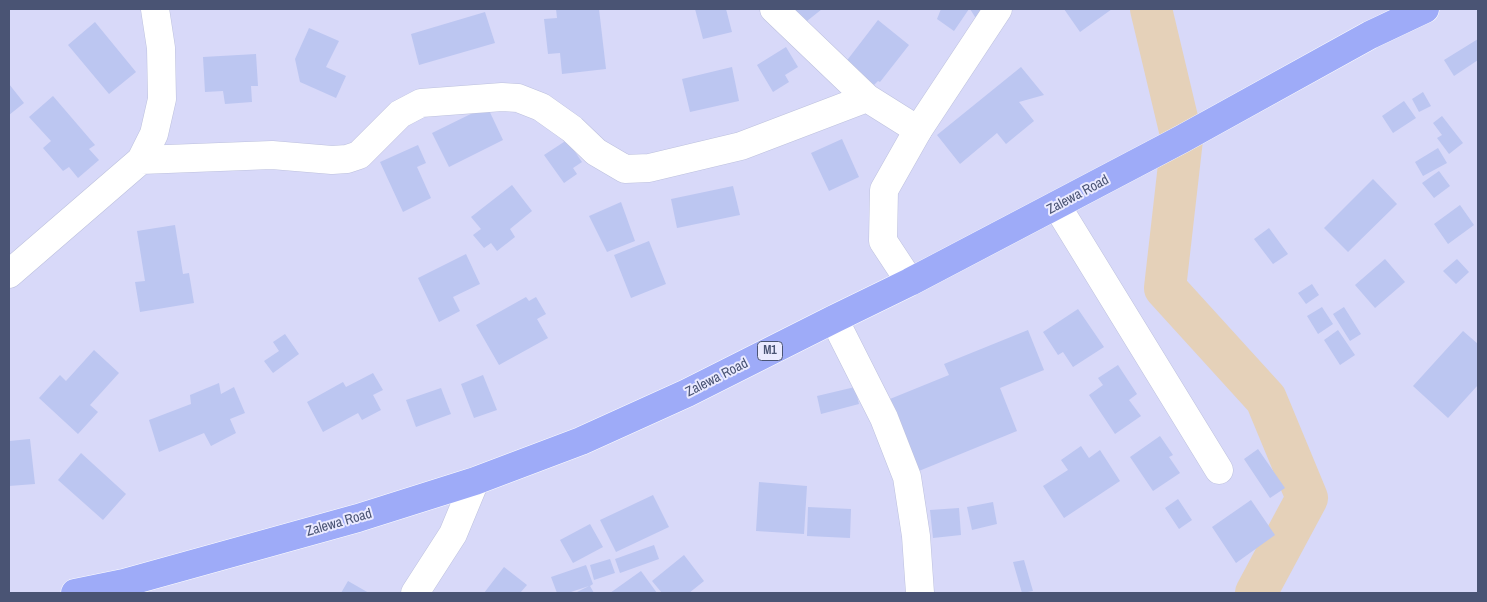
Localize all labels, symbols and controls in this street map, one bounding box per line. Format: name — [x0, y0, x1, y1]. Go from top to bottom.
street label: Zalewa Road — [1044, 172, 1112, 218]
road number: M1 — [758, 342, 782, 361]
street label: Zalewa Road — [683, 355, 751, 401]
street label: Zalewa Road — [304, 506, 374, 540]

